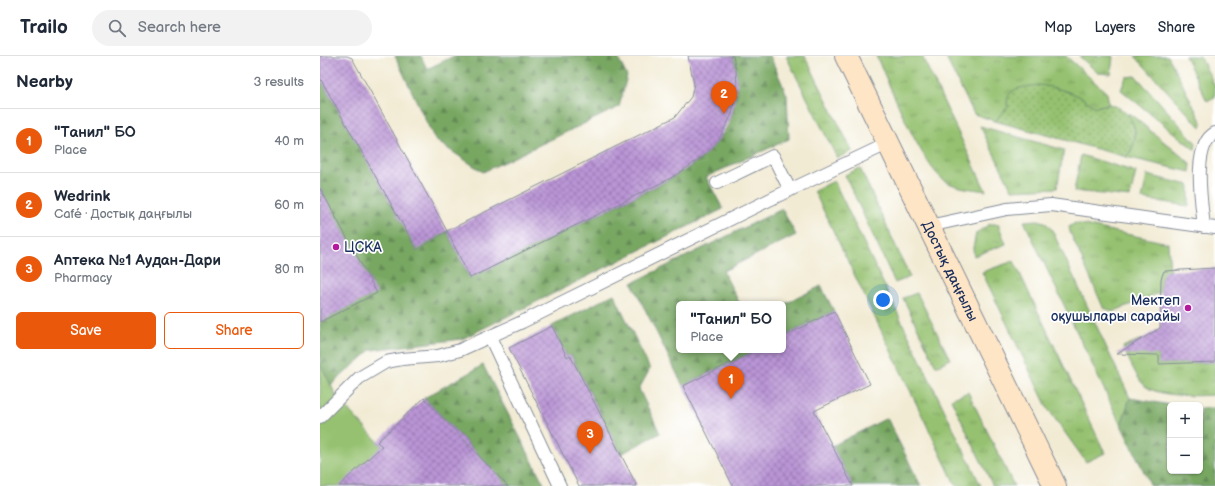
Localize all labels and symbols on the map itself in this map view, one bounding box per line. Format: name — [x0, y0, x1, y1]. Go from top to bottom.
pin: 2 — [711, 81, 737, 114]
street label: Достық даңғылы — [919, 218, 982, 324]
place label: ЦСКА — [344, 239, 382, 256]
marker: ЦСКА — [331, 242, 341, 252]
your location — [873, 290, 893, 310]
place label: Мектеп оқушылары сарайы — [1051, 292, 1180, 325]
marker: Мектеп оқушылары сарайы — [1183, 303, 1193, 313]
pin: 1 — [718, 366, 744, 399]
pin: 3 — [577, 421, 603, 454]

